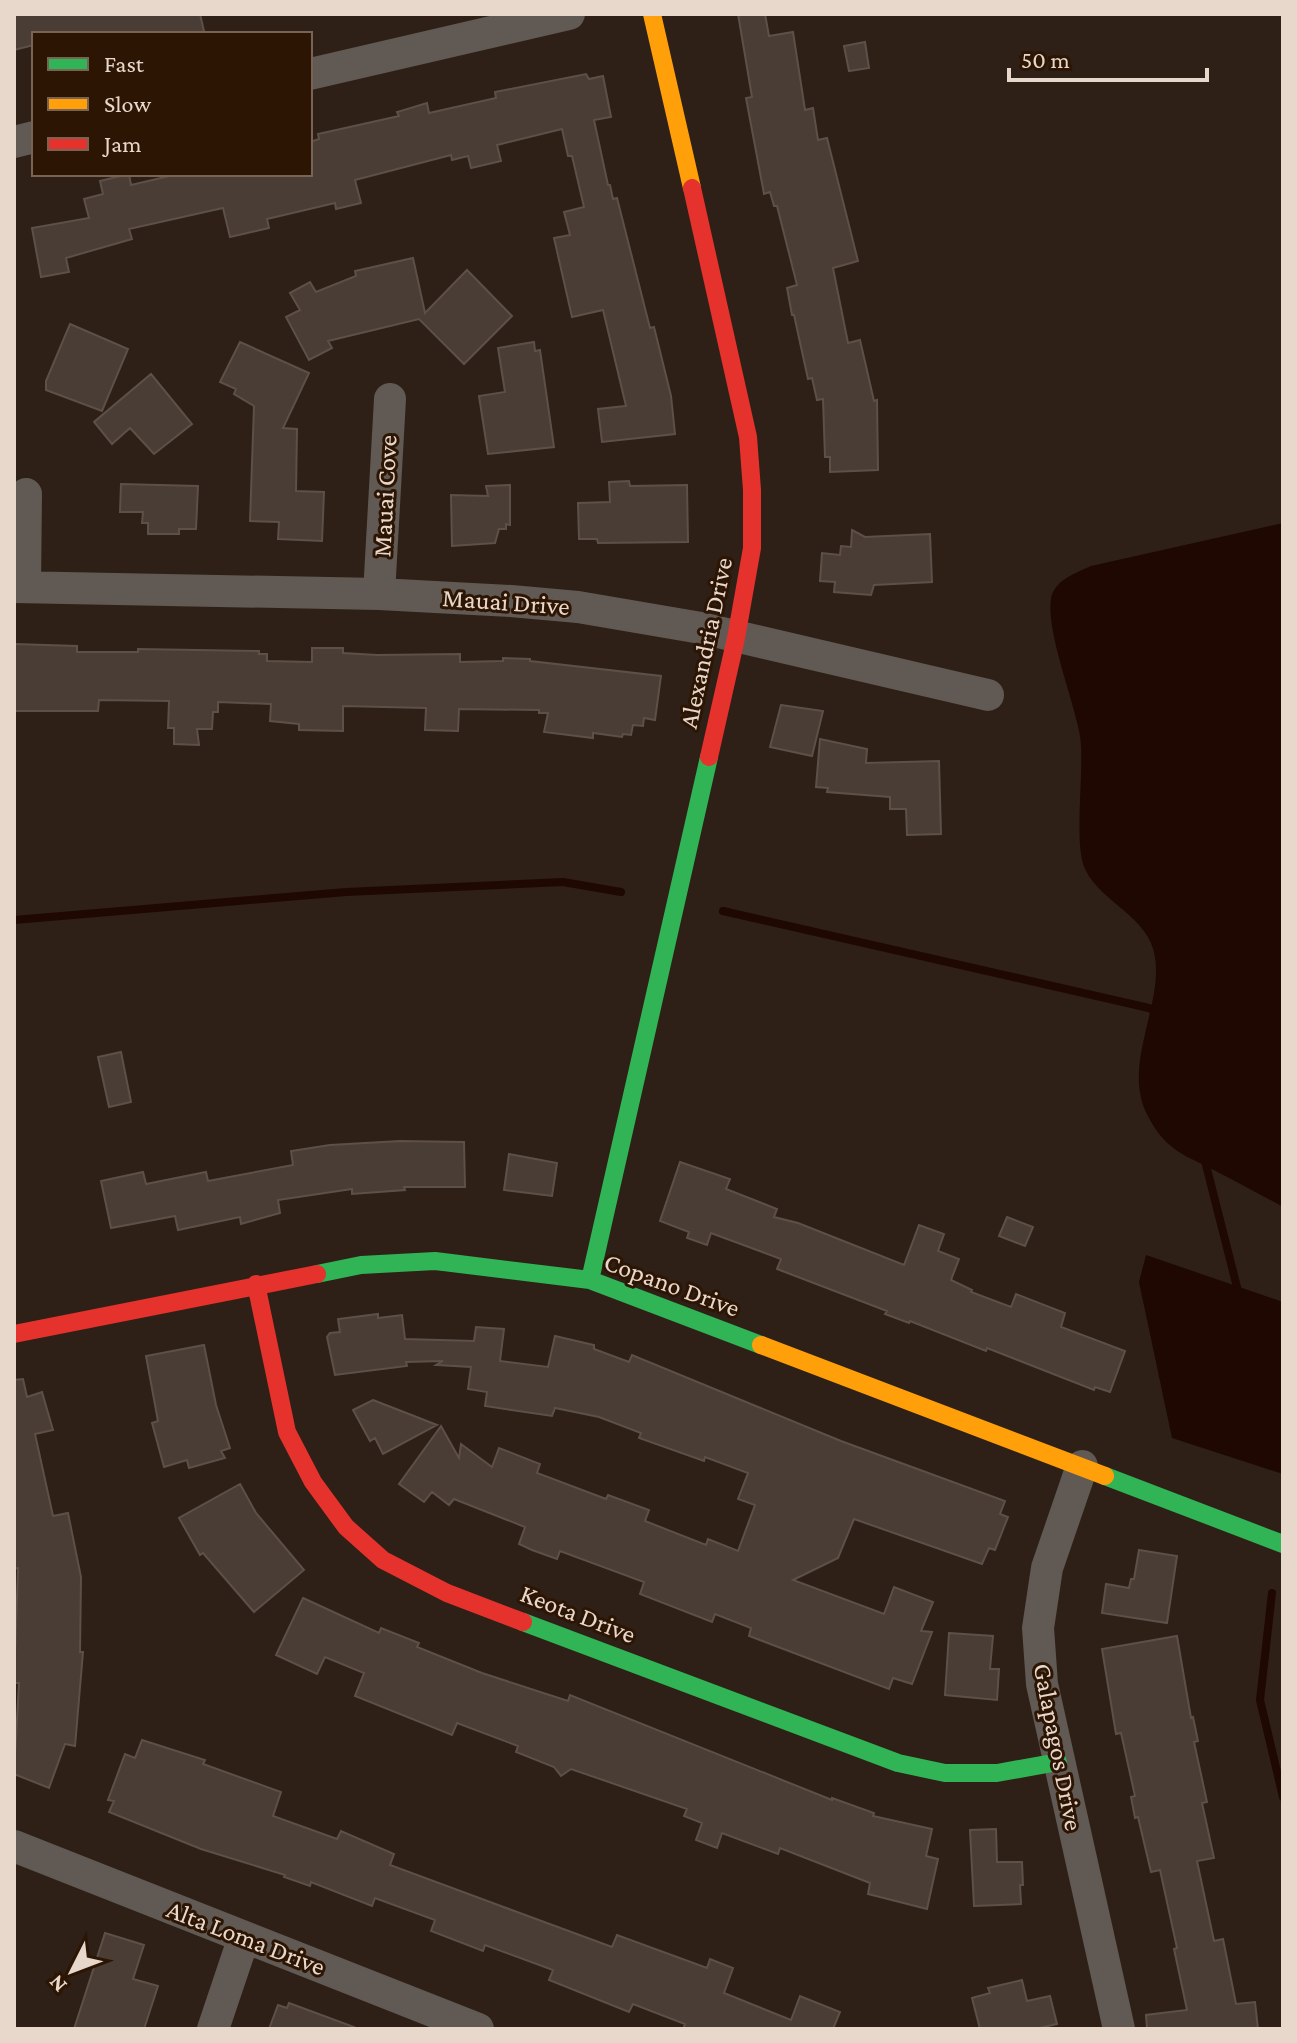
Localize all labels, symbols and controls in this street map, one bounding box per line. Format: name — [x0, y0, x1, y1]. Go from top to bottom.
legend — [32, 32, 312, 176]
scale bar — [1009, 32, 1207, 82]
text: 50 m — [1021, 46, 1070, 73]
text: Fast — [104, 50, 145, 77]
text: Slow — [104, 90, 151, 117]
text: Jam — [102, 130, 142, 157]
street label: Mauai Cove — [367, 434, 403, 558]
street label: Alexandria Drive — [674, 555, 738, 731]
street label: Mauai Drive — [441, 583, 571, 621]
street label: Copano Drive — [600, 1247, 744, 1323]
street label: Keota Drive — [516, 1579, 640, 1649]
street label: Galapagos Drive — [1028, 1661, 1088, 1833]
street label: Alta Loma Drive — [163, 1894, 329, 1982]
north arrow — [32, 1931, 112, 2011]
text: N — [43, 1970, 72, 1998]

